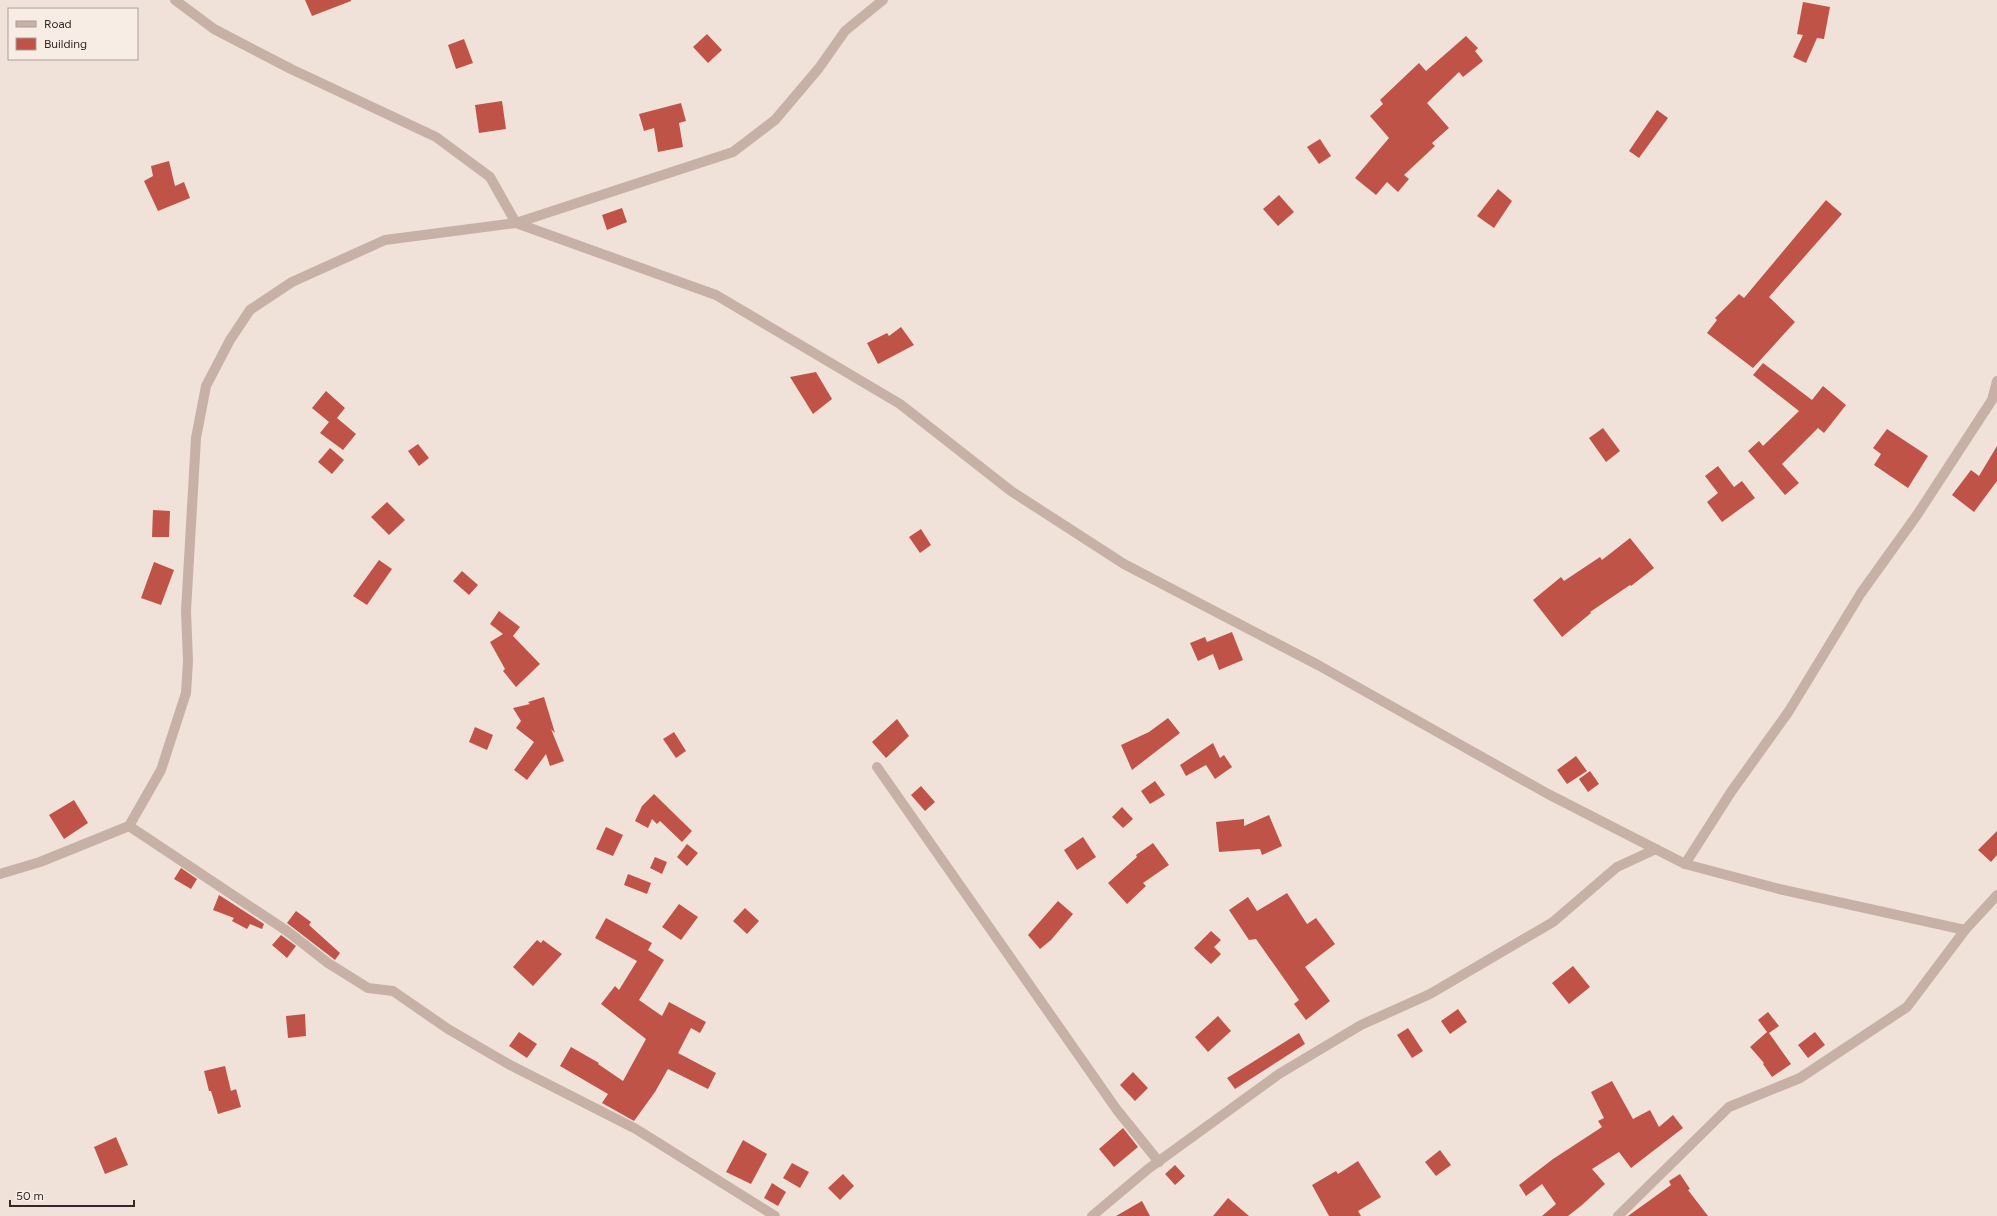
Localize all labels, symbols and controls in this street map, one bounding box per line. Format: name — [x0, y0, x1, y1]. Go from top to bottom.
legend — [8, 8, 138, 60]
text: Road — [44, 17, 72, 31]
text: Building — [44, 37, 87, 51]
scale bar — [10, 1182, 134, 1208]
text: 50 m — [16, 1189, 44, 1203]

